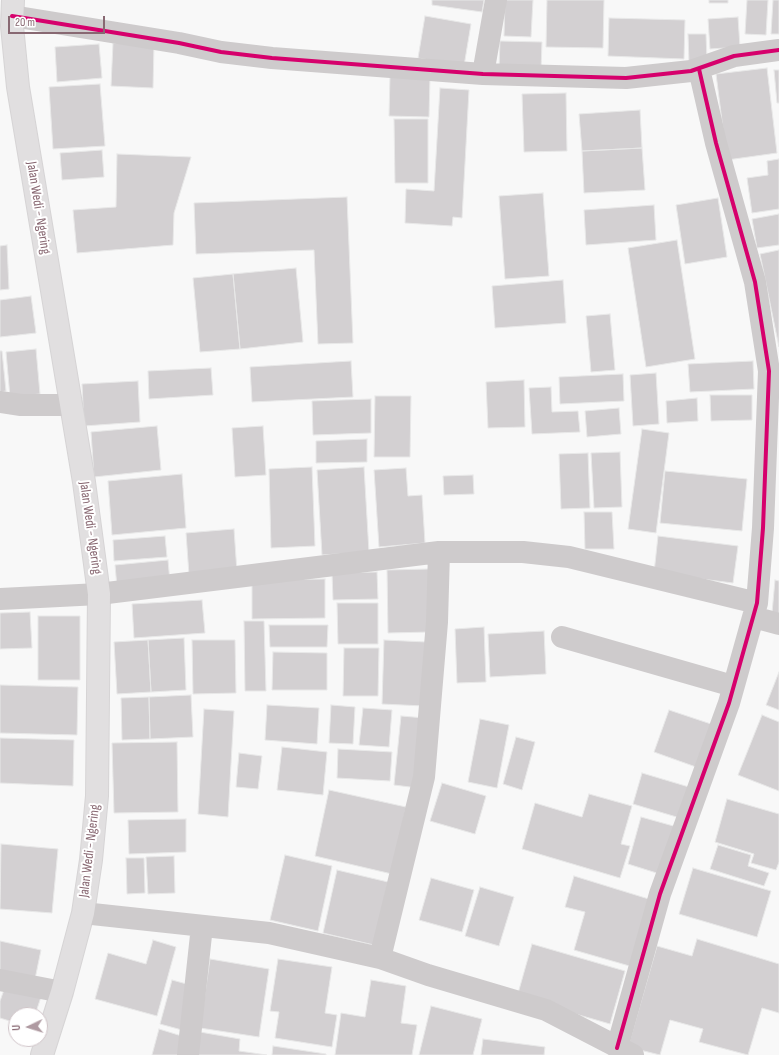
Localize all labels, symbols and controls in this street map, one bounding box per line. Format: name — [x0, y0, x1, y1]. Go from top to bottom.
scale bar — [10, 8, 107, 34]
text: 20 m — [15, 15, 35, 30]
street label: Jalan Wedi - Ngering — [22, 161, 54, 255]
street label: Jalan Wedi - Ngering — [75, 481, 105, 575]
street label: Jalan Wedi - Ngering — [76, 804, 104, 898]
north arrow — [8, 1007, 48, 1047]
text: U — [10, 1024, 23, 1031]

